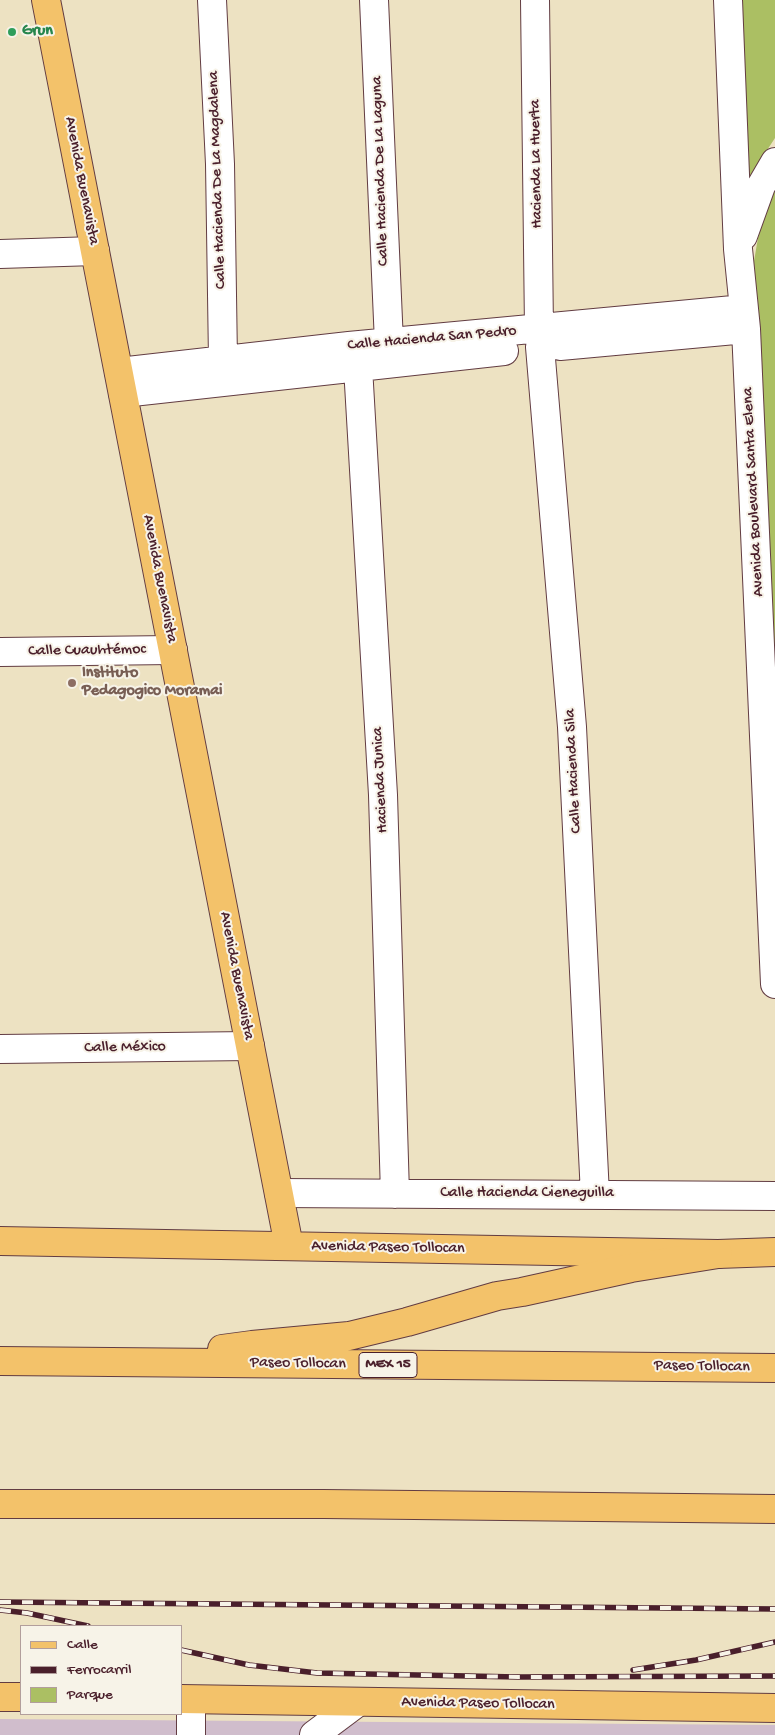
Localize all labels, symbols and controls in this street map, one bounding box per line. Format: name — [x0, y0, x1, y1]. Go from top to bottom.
place label: Grun — [22, 22, 53, 42]
marker: Grun — [6, 26, 18, 38]
street label: Calle Hacienda De La Magdalena — [205, 71, 231, 289]
street label: Calle Hacienda De La Laguna — [368, 76, 394, 266]
street label: Hacienda La Huerta — [526, 99, 548, 229]
street label: Avenida Buenavista — [59, 115, 103, 247]
street label: Calle Hacienda San Pedro — [347, 322, 517, 356]
street label: Avenida Boulevard Santa Elena — [739, 387, 769, 597]
street label: Avenida Buenavista — [137, 513, 181, 645]
street label: Calle Cuauhtémoc — [28, 640, 146, 662]
place label: Instituto Pedagogico Moramai — [82, 664, 223, 702]
marker: Instituto Pedagogico Moramai — [66, 677, 78, 689]
street label: Calle Hacienda Sila — [561, 708, 587, 834]
street label: Hacienda Junica — [369, 726, 393, 834]
street label: Avenida Buenavista — [214, 910, 258, 1042]
street label: Calle México — [84, 1038, 166, 1058]
street label: Calle Hacienda Cieneguilla — [440, 1184, 614, 1204]
street label: Avenida Paseo Tollocan — [311, 1237, 465, 1259]
road number: MEX 15 — [359, 1352, 417, 1378]
street label: Paseo Tollocan — [250, 1354, 346, 1374]
street label: Paseo Tollocan — [654, 1357, 750, 1377]
legend — [20, 1625, 182, 1715]
text: Calle — [67, 1636, 98, 1654]
text: Ferrocarril — [67, 1661, 131, 1679]
text: Parque — [67, 1686, 113, 1704]
street label: Avenida Paseo Tollocan — [401, 1693, 555, 1715]

